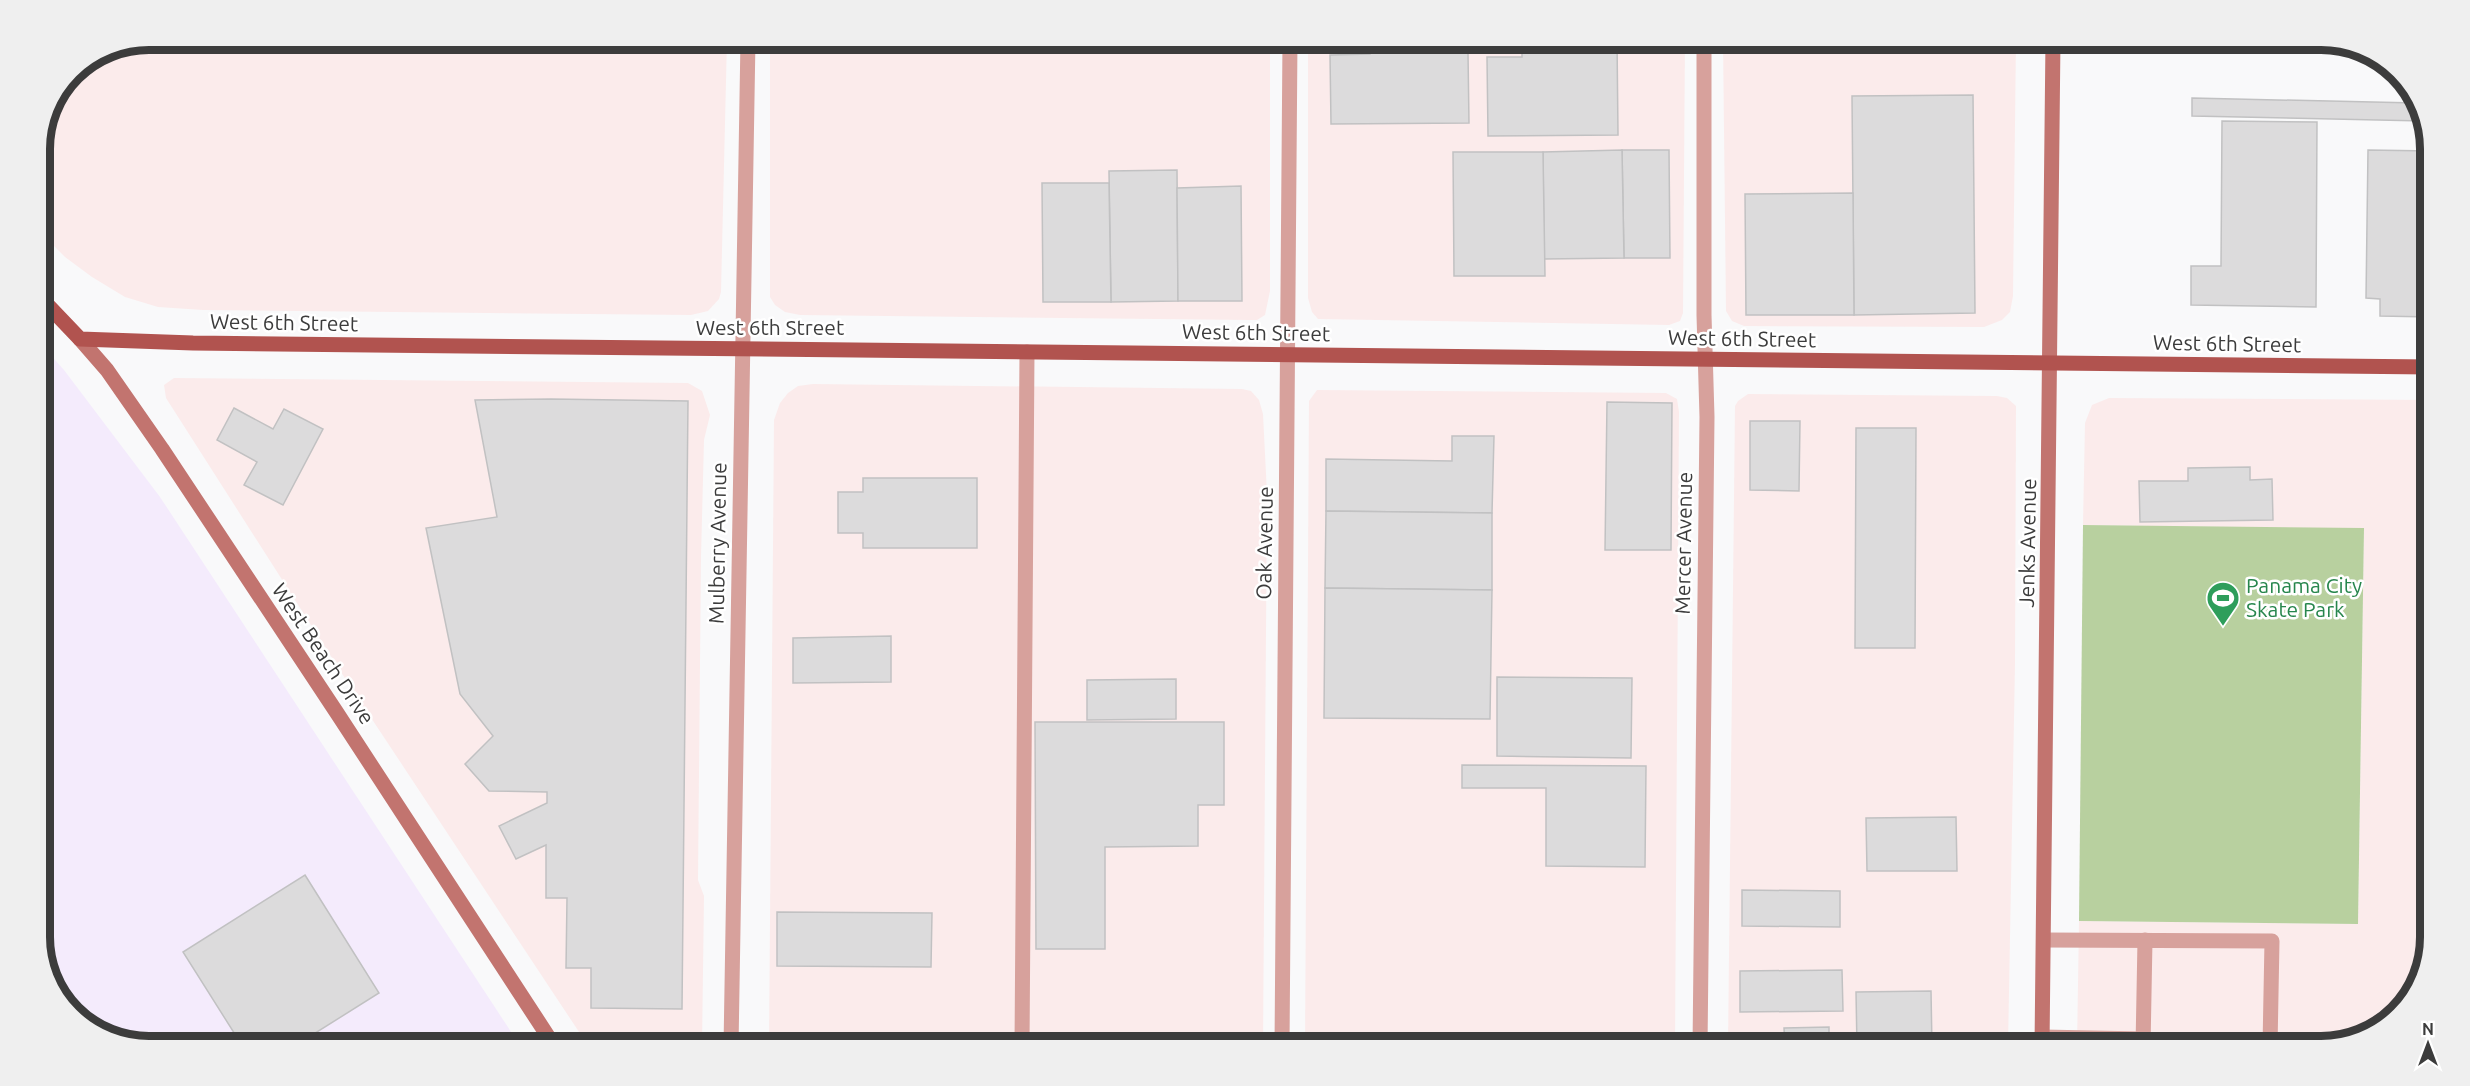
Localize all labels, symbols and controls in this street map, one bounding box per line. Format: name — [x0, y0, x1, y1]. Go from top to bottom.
street label: West 6th Street — [210, 309, 358, 335]
street label: West 6th Street — [696, 315, 844, 339]
street label: West 6th Street — [1182, 319, 1330, 345]
street label: West 6th Street — [1668, 325, 1816, 351]
street label: West 6th Street — [2153, 330, 2301, 356]
street label: Mulberry Avenue — [704, 462, 730, 624]
street label: Mercer Avenue — [1670, 471, 1696, 614]
street label: Jenks Avenue — [2014, 478, 2040, 608]
street label: Oak Avenue — [1251, 486, 1277, 600]
place label: Panama City Skate Park — [2246, 573, 2362, 621]
street label: West Beach Drive — [268, 578, 380, 728]
sports icon: Panama City Skate Park — [2205, 580, 2241, 627]
north arrow — [2398, 1014, 2458, 1074]
text: N — [2422, 1020, 2434, 1038]

